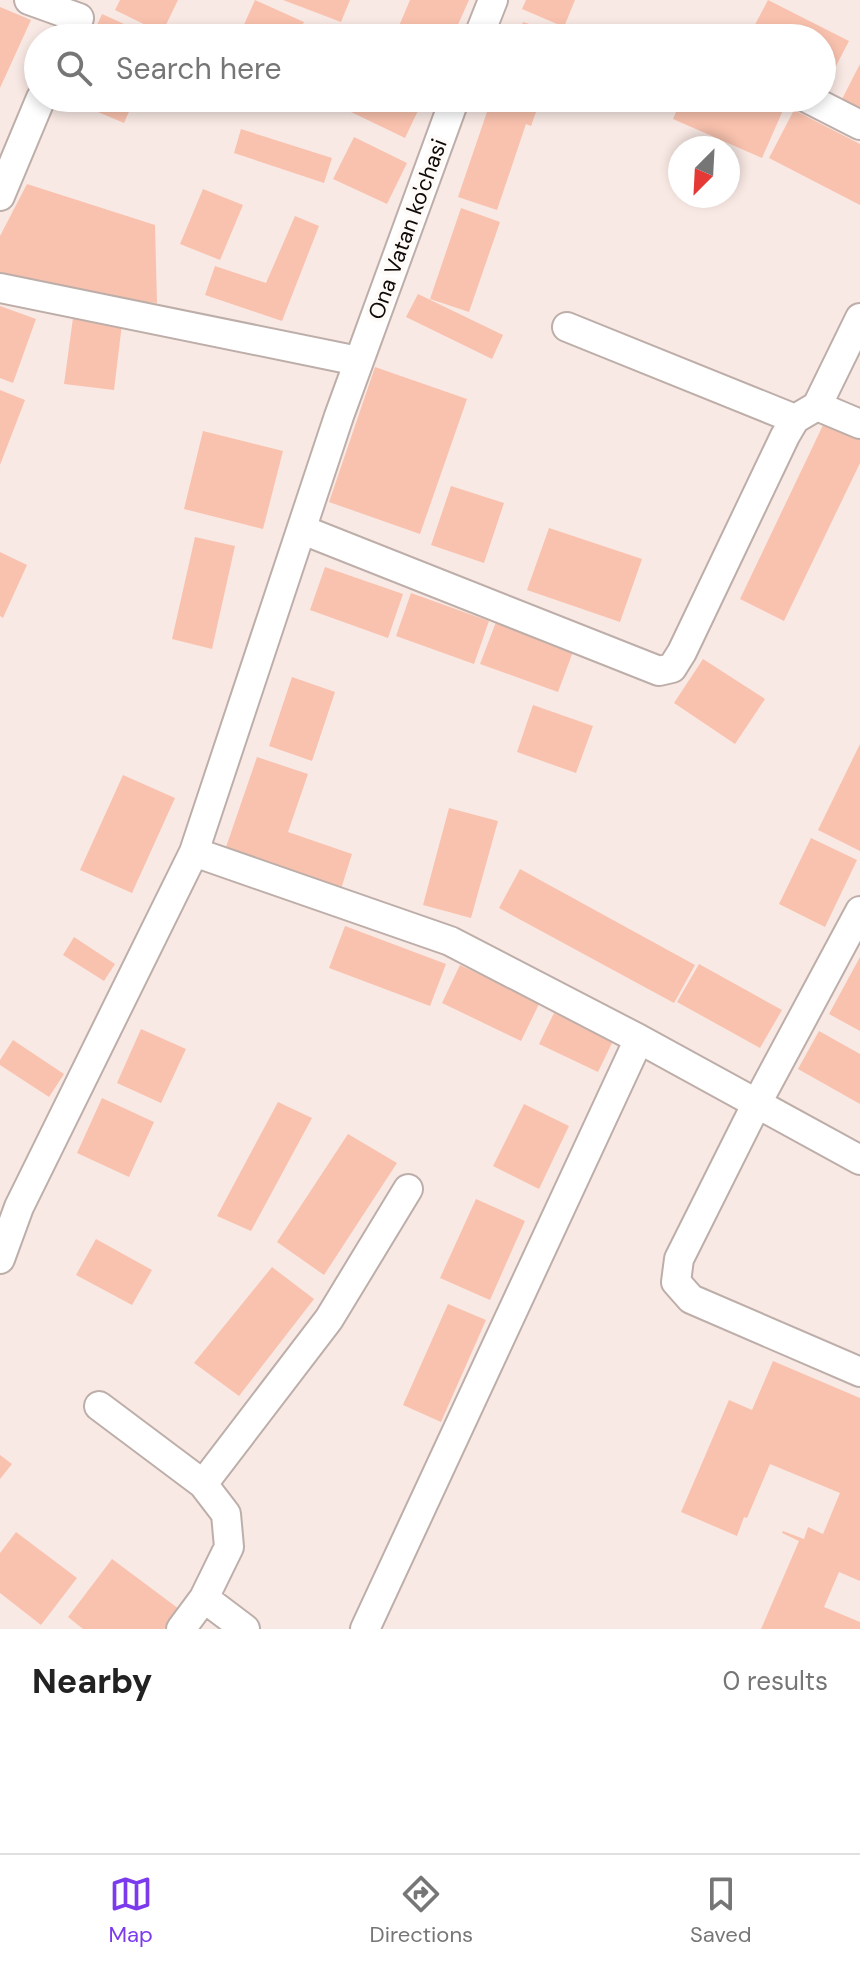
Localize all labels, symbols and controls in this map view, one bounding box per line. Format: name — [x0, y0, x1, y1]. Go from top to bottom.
search box — [24, 24, 836, 112]
icon: search — [52, 46, 96, 90]
text: Search here — [116, 49, 282, 88]
street label: Ona Vatan ko'chasi — [361, 135, 454, 323]
north arrow — [668, 136, 740, 208]
text: Nearby — [32, 1659, 152, 1704]
text: 0 results — [722, 1664, 828, 1698]
tab: Map — [108, 1872, 153, 1949]
tab: Directions — [370, 1872, 473, 1949]
tab: Saved — [690, 1872, 752, 1949]

